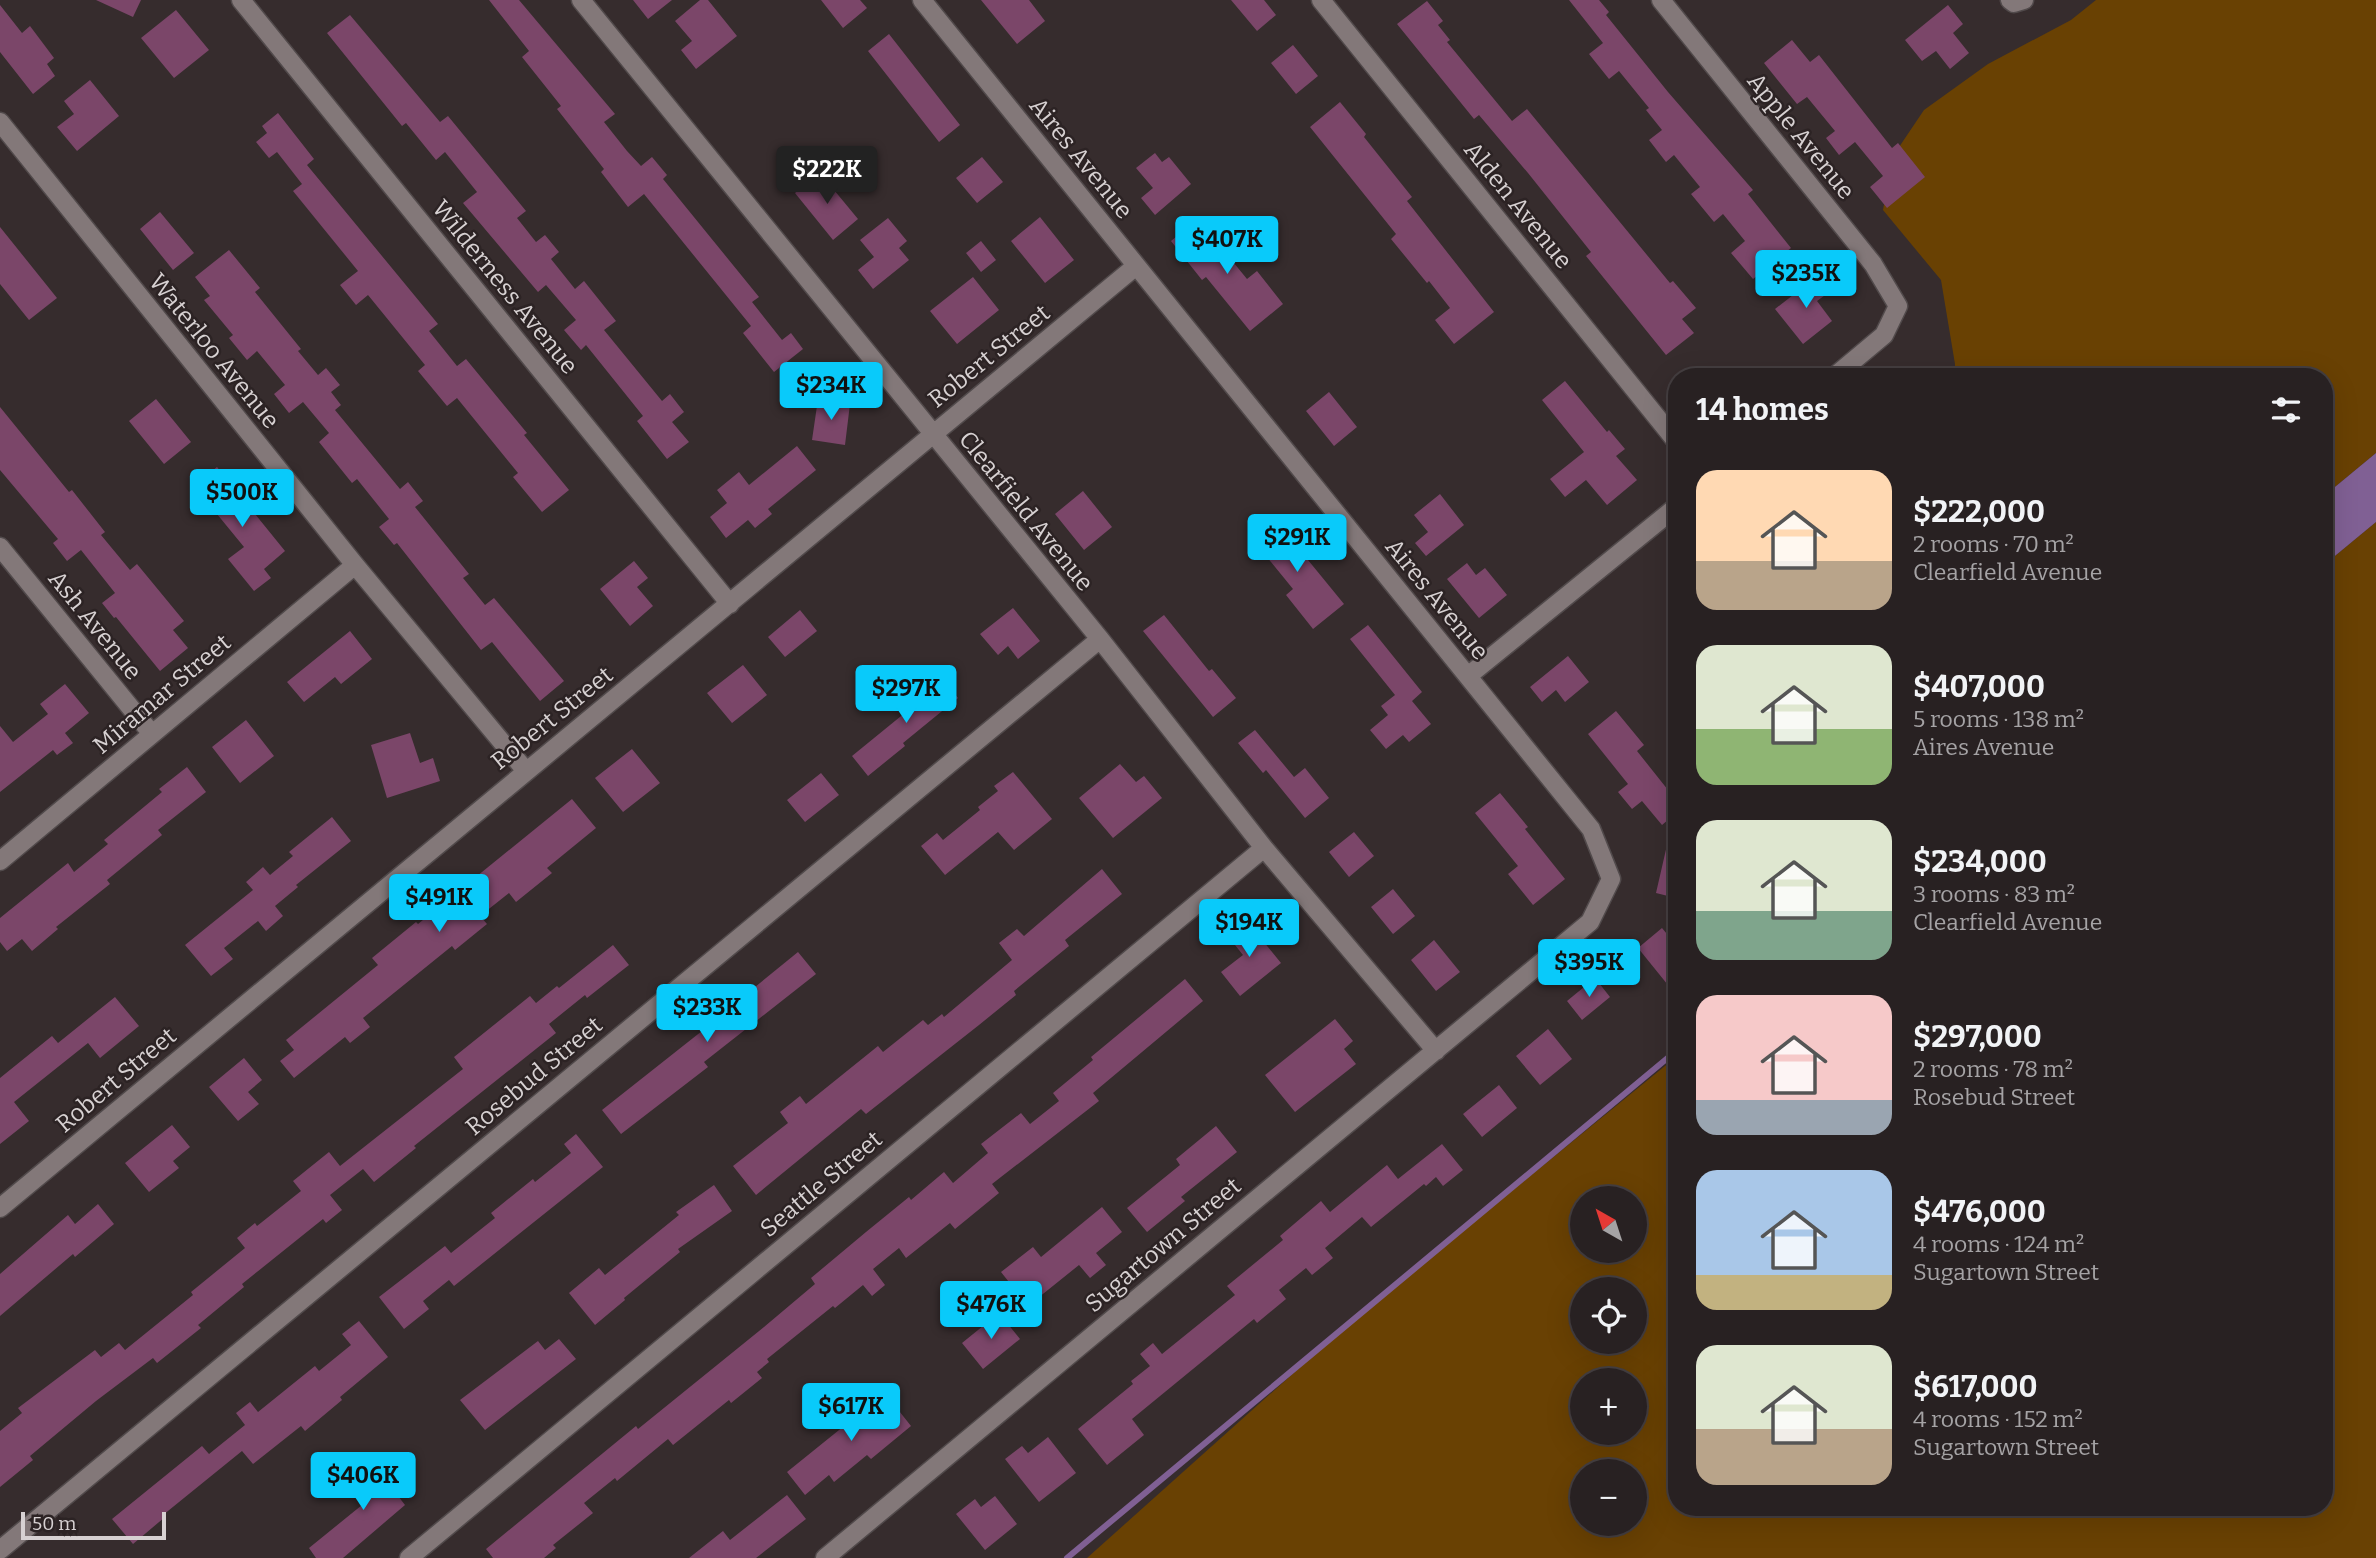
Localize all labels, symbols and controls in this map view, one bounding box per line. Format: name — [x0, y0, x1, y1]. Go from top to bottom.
street label: Apple Avenue — [1742, 67, 1860, 205]
street label: Aires Avenue — [1024, 92, 1138, 224]
street label: Alden Avenue — [1458, 136, 1578, 274]
pin: $222K — [778, 146, 876, 206]
text: $222K — [792, 155, 862, 183]
street label: Wilderness Avenue — [426, 194, 584, 380]
pin: $407K — [1178, 216, 1276, 276]
text: $407K — [1191, 225, 1263, 253]
pin: $235K — [1757, 250, 1855, 310]
text: $235K — [1771, 259, 1841, 287]
street label: Waterloo Avenue — [143, 268, 285, 434]
street label: Robert Street — [923, 298, 1056, 413]
pin: $234K — [782, 362, 880, 422]
text: $234K — [796, 371, 866, 399]
icon: filters — [2267, 391, 2305, 429]
text: 14 homes — [1696, 392, 1829, 428]
street label: Clearfield Avenue — [953, 425, 1099, 597]
pin: $500K — [193, 470, 291, 529]
text: $500K — [206, 478, 278, 506]
text: $222,000 — [1913, 494, 2045, 530]
icon: home — [1752, 498, 1836, 582]
pin: $291K — [1248, 514, 1346, 574]
text: $291K — [1264, 523, 1330, 551]
text: 2 rooms · 70 m² — [1913, 530, 2074, 558]
street label: Aires Avenue — [1380, 533, 1494, 665]
text: Clearfield Avenue — [1913, 558, 2102, 586]
street label: Ash Avenue — [43, 565, 147, 685]
street label: Miramar Street — [88, 628, 237, 760]
street label: Robert Street — [486, 660, 619, 775]
pin: $297K — [857, 666, 955, 725]
text: $407,000 — [1913, 669, 2045, 705]
icon: home — [1752, 673, 1836, 757]
text: $297K — [871, 674, 941, 702]
text: 5 rooms · 138 m² — [1913, 705, 2084, 733]
text: Aires Avenue — [1913, 733, 2054, 761]
text: $234,000 — [1913, 844, 2047, 880]
icon: home — [1752, 848, 1836, 932]
pin: $491K — [390, 874, 488, 934]
text: 3 rooms · 83 m² — [1913, 880, 2075, 908]
text: $491K — [405, 883, 473, 911]
pin: $194K — [1200, 900, 1298, 959]
text: $194K — [1215, 908, 1283, 936]
text: Clearfield Avenue — [1913, 908, 2102, 936]
pin: $395K — [1540, 940, 1638, 999]
text: $395K — [1554, 948, 1624, 976]
pin: $233K — [658, 984, 756, 1044]
text: $233K — [672, 993, 742, 1021]
street label: Rosebud Street — [460, 1011, 608, 1141]
text: $297,000 — [1913, 1019, 2042, 1055]
street label: Robert Street — [50, 1022, 182, 1138]
icon: home — [1752, 1023, 1836, 1107]
text: 2 rooms · 78 m² — [1913, 1055, 2073, 1083]
text: Rosebud Street — [1913, 1083, 2075, 1111]
street label: Seattle Street — [755, 1125, 888, 1243]
street label: Sugartown Street — [1080, 1172, 1247, 1318]
north arrow — [1570, 1186, 1647, 1264]
map controls — [1570, 1186, 1647, 1536]
text: $476,000 — [1913, 1194, 2046, 1230]
icon: home — [1752, 1198, 1836, 1282]
text: 4 rooms · 124 m² — [1913, 1230, 2084, 1258]
text: Sugartown Street — [1913, 1258, 2099, 1286]
button: locate — [1570, 1277, 1647, 1354]
pin: $476K — [942, 1282, 1040, 1341]
text: $476K — [956, 1290, 1026, 1318]
button: + — [1570, 1368, 1647, 1445]
text: $617,000 — [1913, 1369, 2038, 1405]
icon: home — [1752, 1373, 1836, 1457]
pin: $617K — [802, 1384, 900, 1443]
text: $617K — [818, 1392, 884, 1420]
text: 4 rooms · 152 m² — [1913, 1405, 2083, 1433]
text: Sugartown Street — [1913, 1433, 2099, 1461]
pin: $406K — [314, 1452, 412, 1512]
button: − — [1570, 1459, 1647, 1536]
text: $406K — [327, 1461, 399, 1489]
scale bar — [21, 1509, 166, 1541]
text: 50 m — [32, 1512, 76, 1535]

